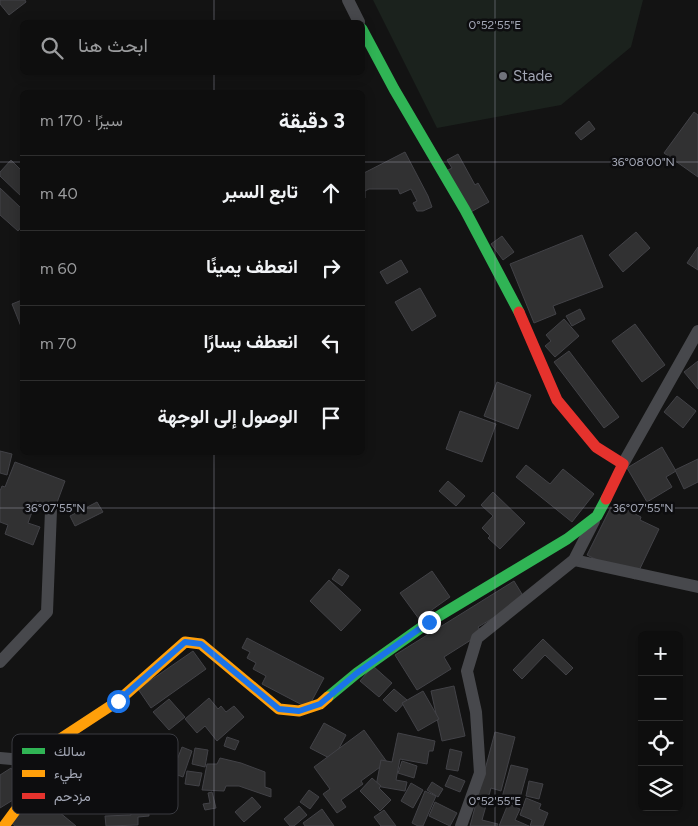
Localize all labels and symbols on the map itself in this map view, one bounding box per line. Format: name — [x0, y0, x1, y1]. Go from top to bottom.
text: 0°52'55"E — [469, 18, 521, 32]
place label: Stade — [513, 67, 552, 85]
marker: Stade — [497, 70, 509, 82]
text: 36°08'00"N — [611, 155, 675, 169]
text: 36°07'55"N — [24, 501, 86, 515]
text: 36°07'55"N — [612, 501, 674, 515]
route end — [418, 611, 441, 634]
route start — [107, 690, 130, 713]
legend — [12, 734, 178, 814]
text: سالك — [54, 743, 85, 760]
text: بطيء — [54, 765, 82, 785]
text: مزدحم — [54, 788, 91, 805]
text: 0°52'55"E — [469, 794, 521, 808]

